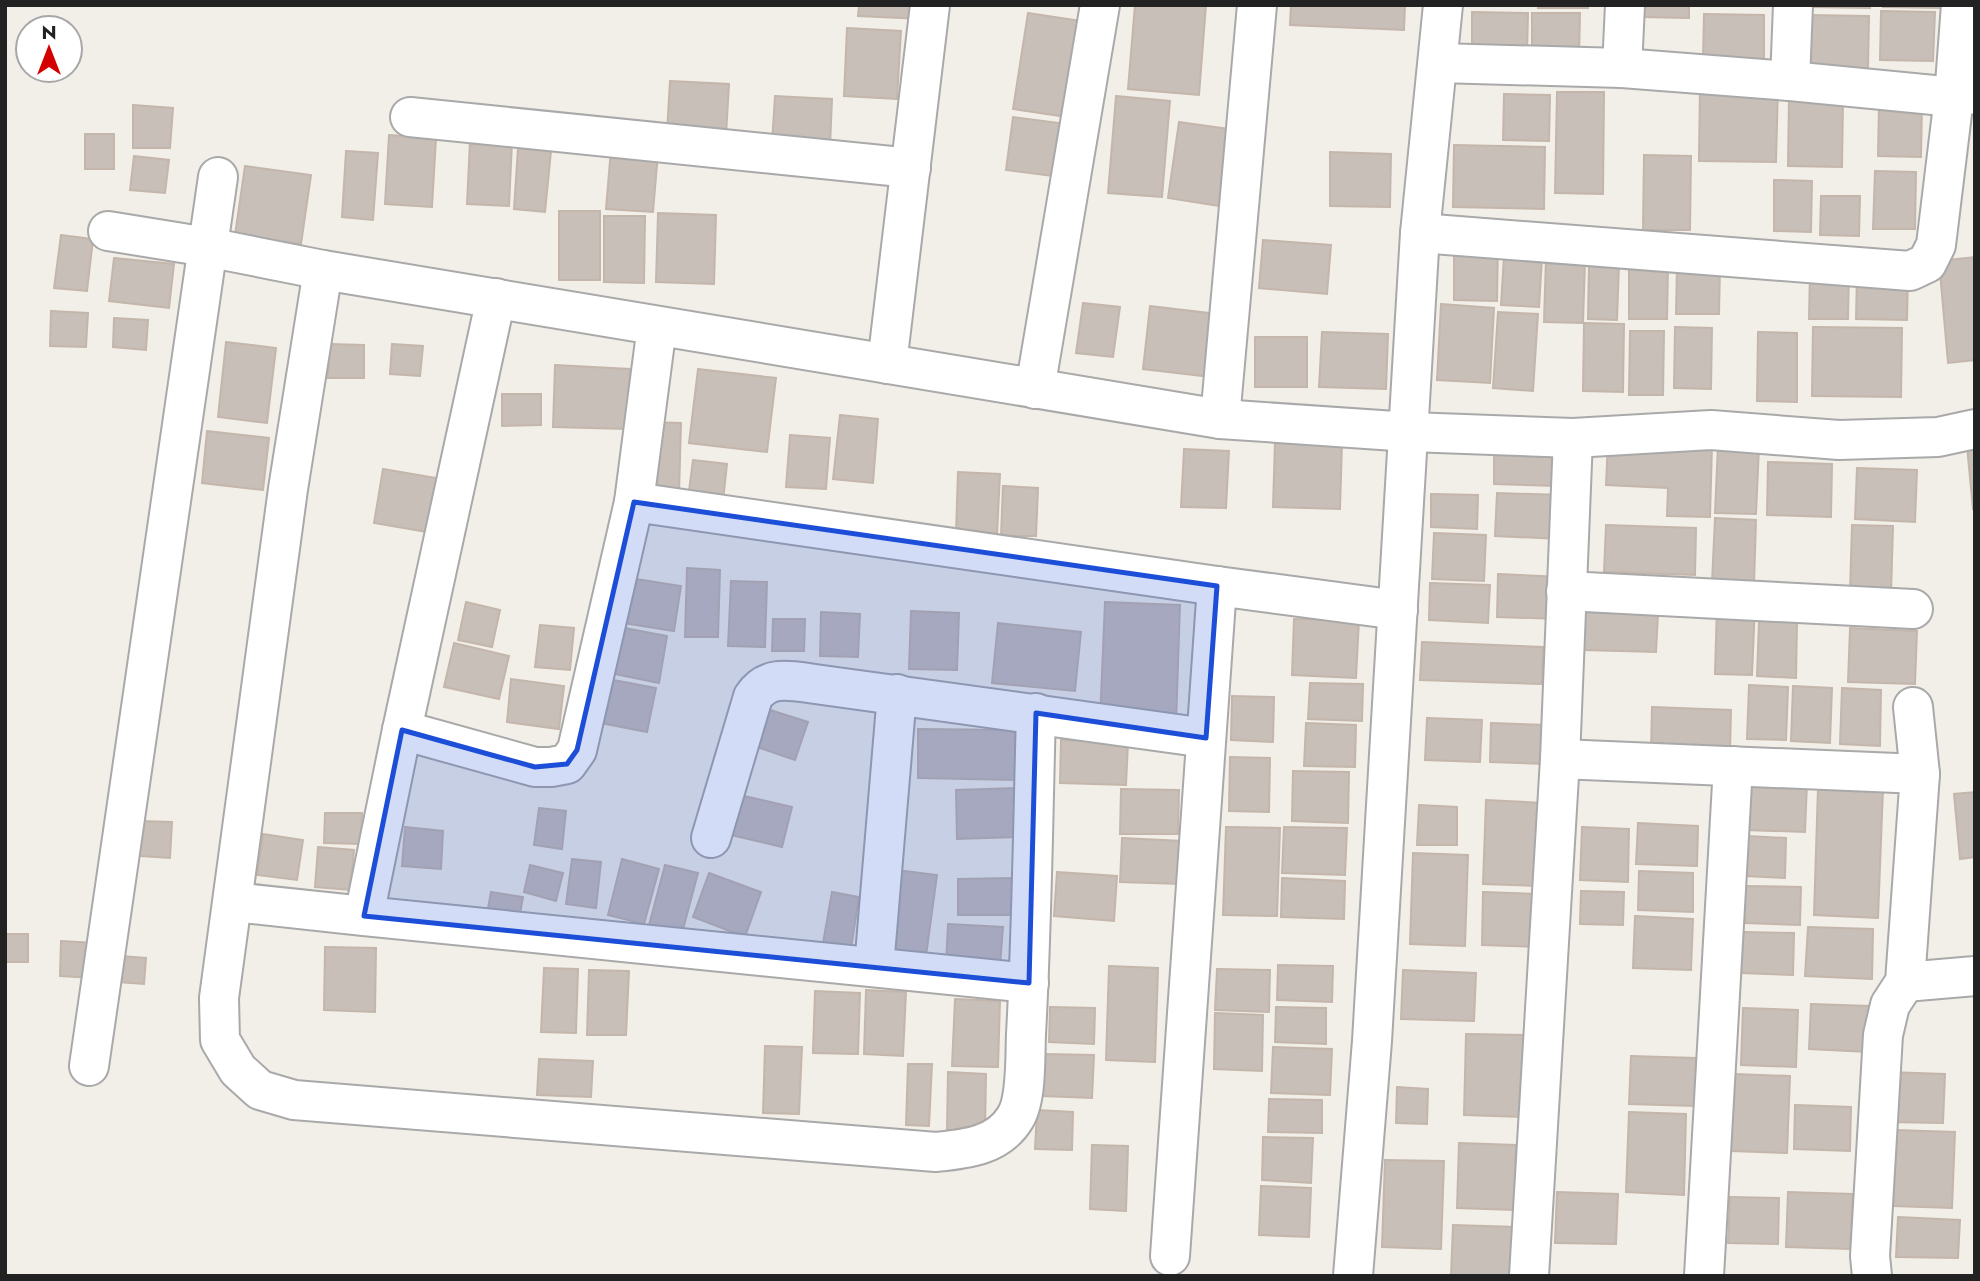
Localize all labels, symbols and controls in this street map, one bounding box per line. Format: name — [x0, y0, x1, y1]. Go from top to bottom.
north arrow — [14, 14, 84, 84]
text: N — [41, 19, 57, 46]

